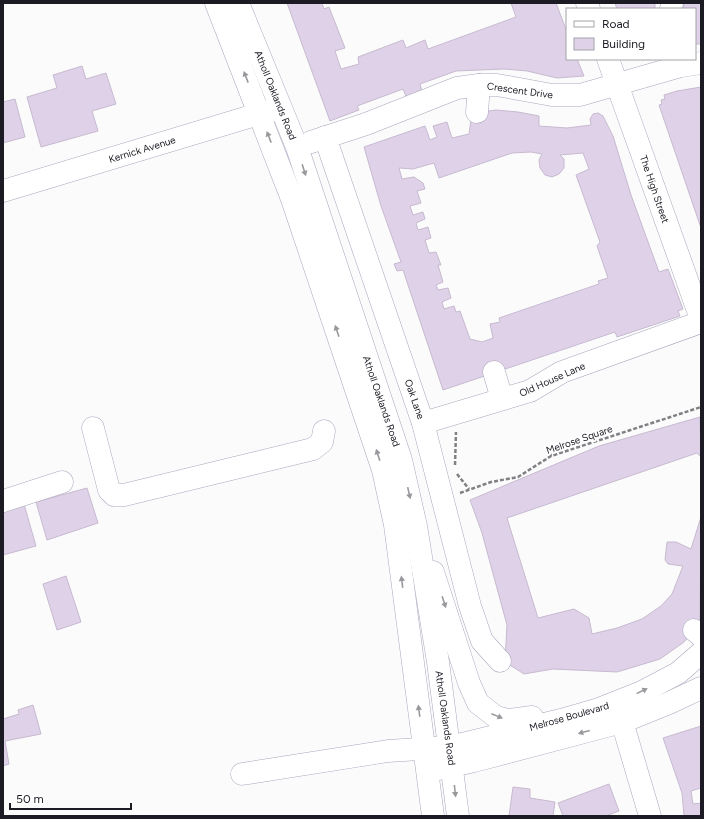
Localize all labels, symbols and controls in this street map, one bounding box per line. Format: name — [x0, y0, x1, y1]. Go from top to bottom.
legend — [566, 8, 696, 60]
text: Road — [602, 17, 630, 31]
text: Building — [602, 37, 645, 51]
street label: Atholl Oaklands Road — [252, 49, 299, 142]
one-way arrow — [242, 71, 248, 83]
street label: Crescent Drive — [486, 79, 554, 102]
one-way arrow — [265, 130, 271, 142]
street label: Kernick Avenue — [107, 133, 178, 166]
street label: The High Street — [637, 154, 672, 225]
one-way arrow — [302, 164, 308, 176]
one-way arrow — [334, 325, 340, 337]
street label: Atholl Oaklands Road — [360, 354, 403, 449]
street label: Old House Lane — [517, 359, 588, 400]
street label: Oak Lane — [402, 377, 428, 421]
street label: Melrose Square — [544, 422, 615, 457]
one-way arrow — [375, 448, 381, 460]
one-way arrow — [407, 487, 413, 499]
one-way arrow — [399, 576, 406, 588]
one-way arrow — [441, 596, 447, 608]
street label: Atholl Oaklands Road — [432, 670, 459, 766]
one-way arrow — [636, 688, 647, 695]
street label: Melrose Boulevard — [528, 699, 611, 734]
one-way arrow — [416, 705, 422, 717]
one-way arrow — [491, 713, 503, 719]
one-way arrow — [578, 729, 591, 735]
scale bar — [10, 785, 131, 811]
one-way arrow — [452, 785, 458, 797]
text: 50 m — [16, 792, 44, 806]

